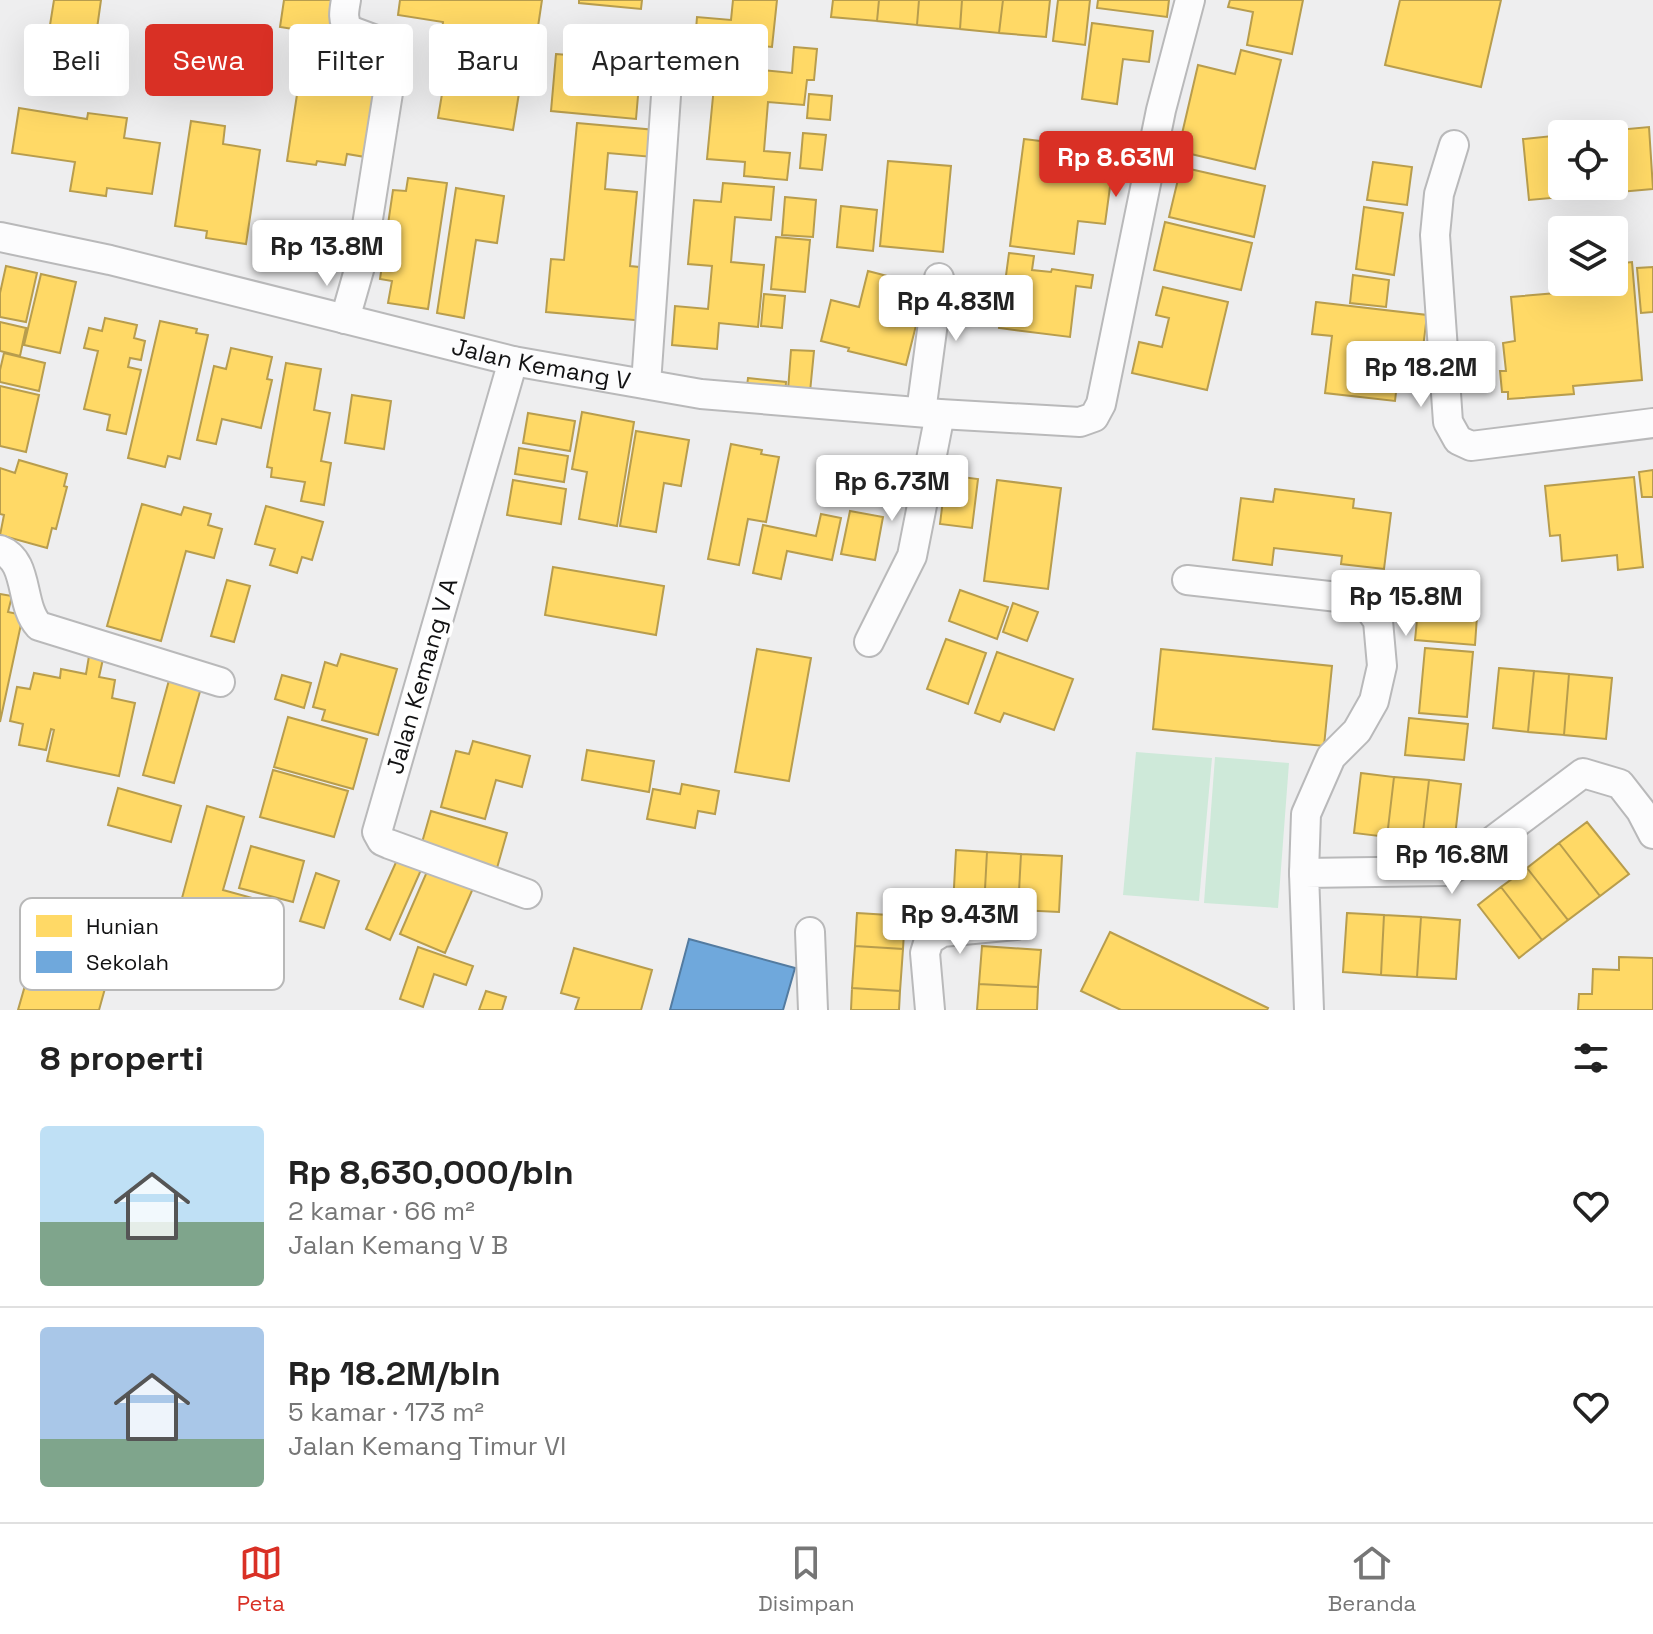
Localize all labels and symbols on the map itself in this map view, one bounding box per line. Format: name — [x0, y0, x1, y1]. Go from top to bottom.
pin: Rp 8.63M — [1033, 131, 1199, 199]
pin: Rp 13.8M — [244, 220, 410, 288]
pin: Rp 4.83M — [873, 275, 1039, 343]
street label: Jalan Kemang V — [449, 330, 633, 396]
pin: Rp 18.2M — [1338, 341, 1504, 409]
pin: Rp 6.73M — [809, 455, 975, 523]
pin: Rp 15.8M — [1323, 570, 1489, 638]
street label: Jalan Kemang V A — [379, 574, 464, 777]
pin: Rp 16.8M — [1369, 828, 1535, 896]
pin: Rp 9.43M — [877, 888, 1043, 956]
legend — [20, 898, 284, 990]
text: Hunian — [86, 912, 159, 940]
text: Sekolah — [86, 948, 169, 976]

